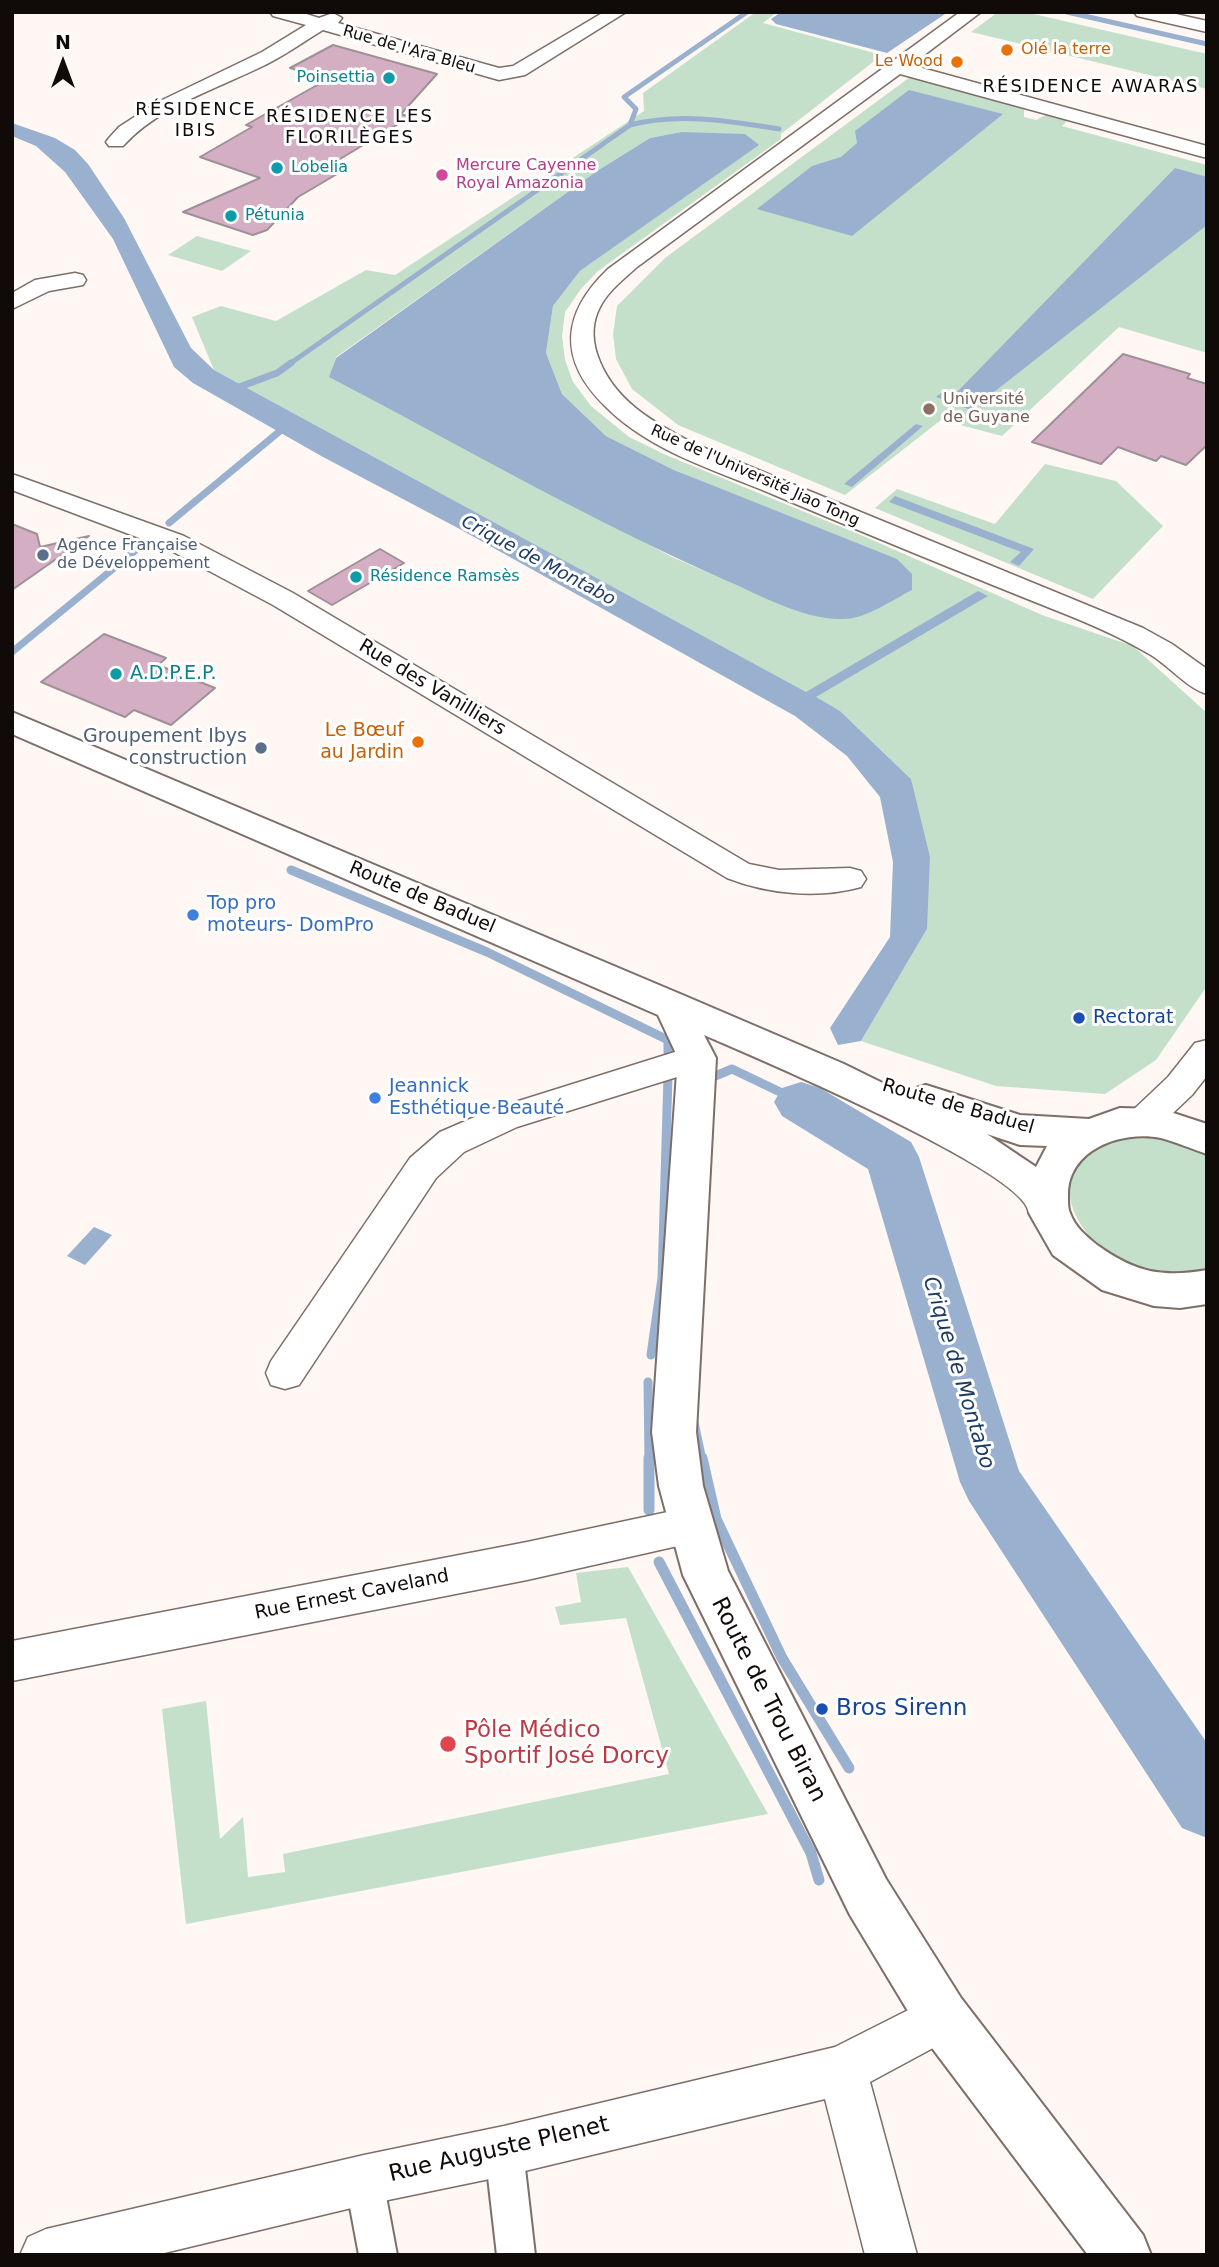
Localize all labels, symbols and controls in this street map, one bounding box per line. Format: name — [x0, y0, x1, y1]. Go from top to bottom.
street label: Rue de l'Ara Bleu — [340, 22, 478, 78]
north arrow — [28, 28, 98, 98]
text: N — [55, 31, 71, 53]
place label: Olé la terre — [1021, 40, 1111, 60]
marker: Olé la terre — [999, 42, 1015, 58]
place label: Le Wood — [875, 52, 943, 72]
marker: Le Wood — [949, 54, 965, 70]
place label: Poinsettia — [297, 68, 375, 88]
marker: Poinsettia — [381, 70, 397, 86]
district label: RÉSIDENCE AWARAS — [985, 76, 1197, 98]
district label: RÉSIDENCE IBIS — [136, 99, 256, 142]
district label: RÉSIDENCE LES FLORILÈGES — [268, 106, 432, 148]
place label: Mercure Cayenne Royal Amazonia — [456, 156, 596, 194]
place label: Lobelia — [291, 158, 348, 178]
marker: Lobelia — [269, 160, 285, 176]
marker: Mercure Cayenne Royal Amazonia — [434, 167, 450, 183]
place label: Pétunia — [245, 206, 305, 226]
marker: Pétunia — [223, 208, 239, 224]
place label: Université de Guyane — [943, 390, 1030, 428]
marker: Université de Guyane — [921, 401, 937, 417]
street label: Rue de l'Université Jiao Tong — [648, 421, 862, 531]
water label: Crique de Montabo — [457, 511, 619, 611]
place label: Agence Française de Développement — [57, 536, 210, 574]
marker: Agence Française de Développement — [35, 547, 51, 563]
place label: Résidence Ramsès — [370, 567, 520, 587]
marker: Résidence Ramsès — [348, 569, 364, 585]
street label: Rue des Vanilliers — [354, 635, 510, 741]
place label: A.D.P.E.P. — [130, 663, 216, 685]
marker: A.D.P.E.P. — [108, 666, 124, 682]
place label: Le Bœuf au Jardin — [320, 720, 404, 764]
place label: Groupement Ibys construction — [83, 726, 247, 770]
marker: Le Bœuf au Jardin — [410, 734, 426, 750]
marker: Groupement Ibys construction — [253, 740, 269, 756]
street label: Route de Baduel — [345, 857, 499, 939]
place label: Top pro moteurs- DomPro — [207, 893, 374, 937]
marker: Top pro moteurs- DomPro — [185, 907, 201, 923]
place label: Rectorat — [1093, 1007, 1173, 1029]
marker: Rectorat — [1071, 1010, 1087, 1026]
street label: Route de Baduel — [880, 1074, 1036, 1140]
place label: Jeannick Esthétique Beauté — [389, 1076, 564, 1120]
marker: Jeannick Esthétique Beauté — [367, 1090, 383, 1106]
water label: Crique de Montabo — [917, 1274, 999, 1472]
street label: Rue Ernest Caveland — [253, 1565, 451, 1625]
street label: Route de Trou Biran — [704, 1593, 832, 1807]
place label: Bros Sirenn — [836, 1695, 967, 1723]
marker: Bros Sirenn — [814, 1701, 830, 1717]
place label: Pôle Médico Sportif José Dorcy — [464, 1717, 669, 1771]
marker: Pôle Médico Sportif José Dorcy — [438, 1734, 458, 1754]
street label: Rue Auguste Plenet — [386, 2111, 612, 2189]

